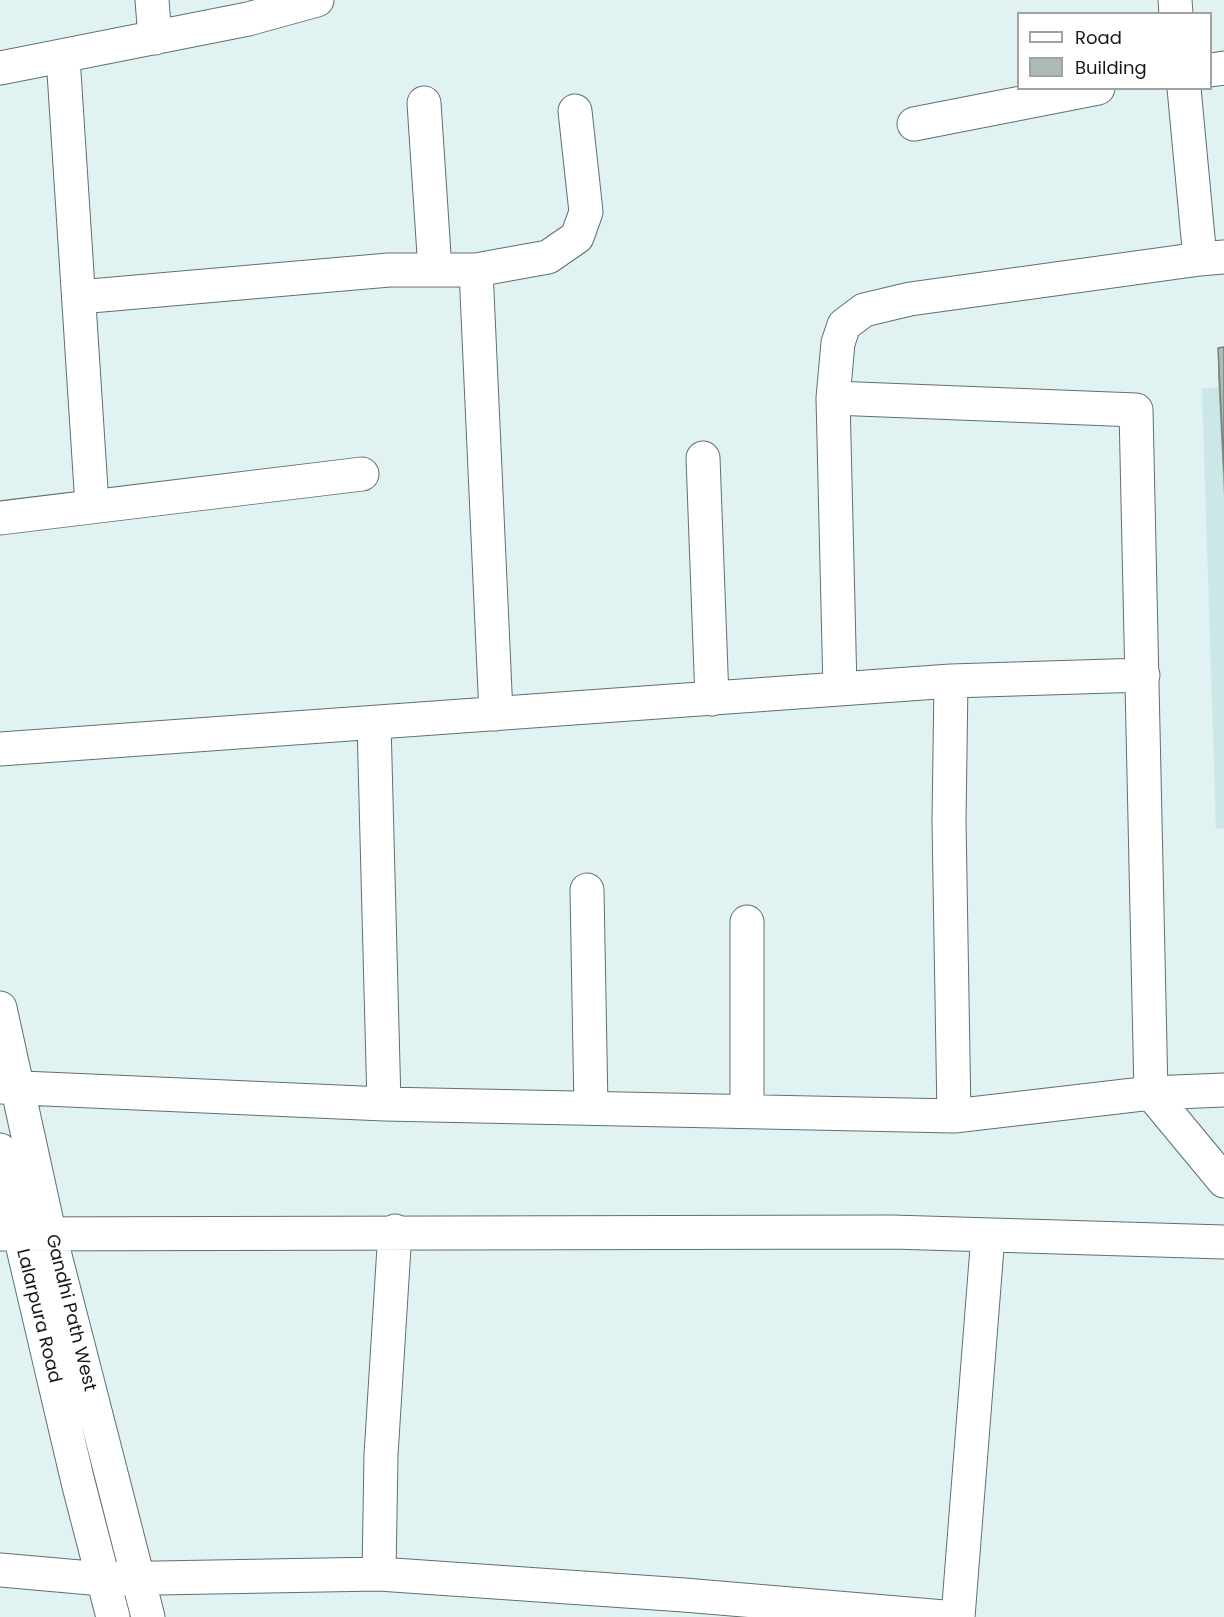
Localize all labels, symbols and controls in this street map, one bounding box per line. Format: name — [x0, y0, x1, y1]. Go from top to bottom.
legend — [1017, 12, 1212, 90]
text: Road — [1075, 25, 1122, 50]
text: Building — [1075, 55, 1147, 80]
street label: Gandhi Path West — [40, 1232, 100, 1394]
street label: Lalarpura Road — [11, 1247, 65, 1385]

